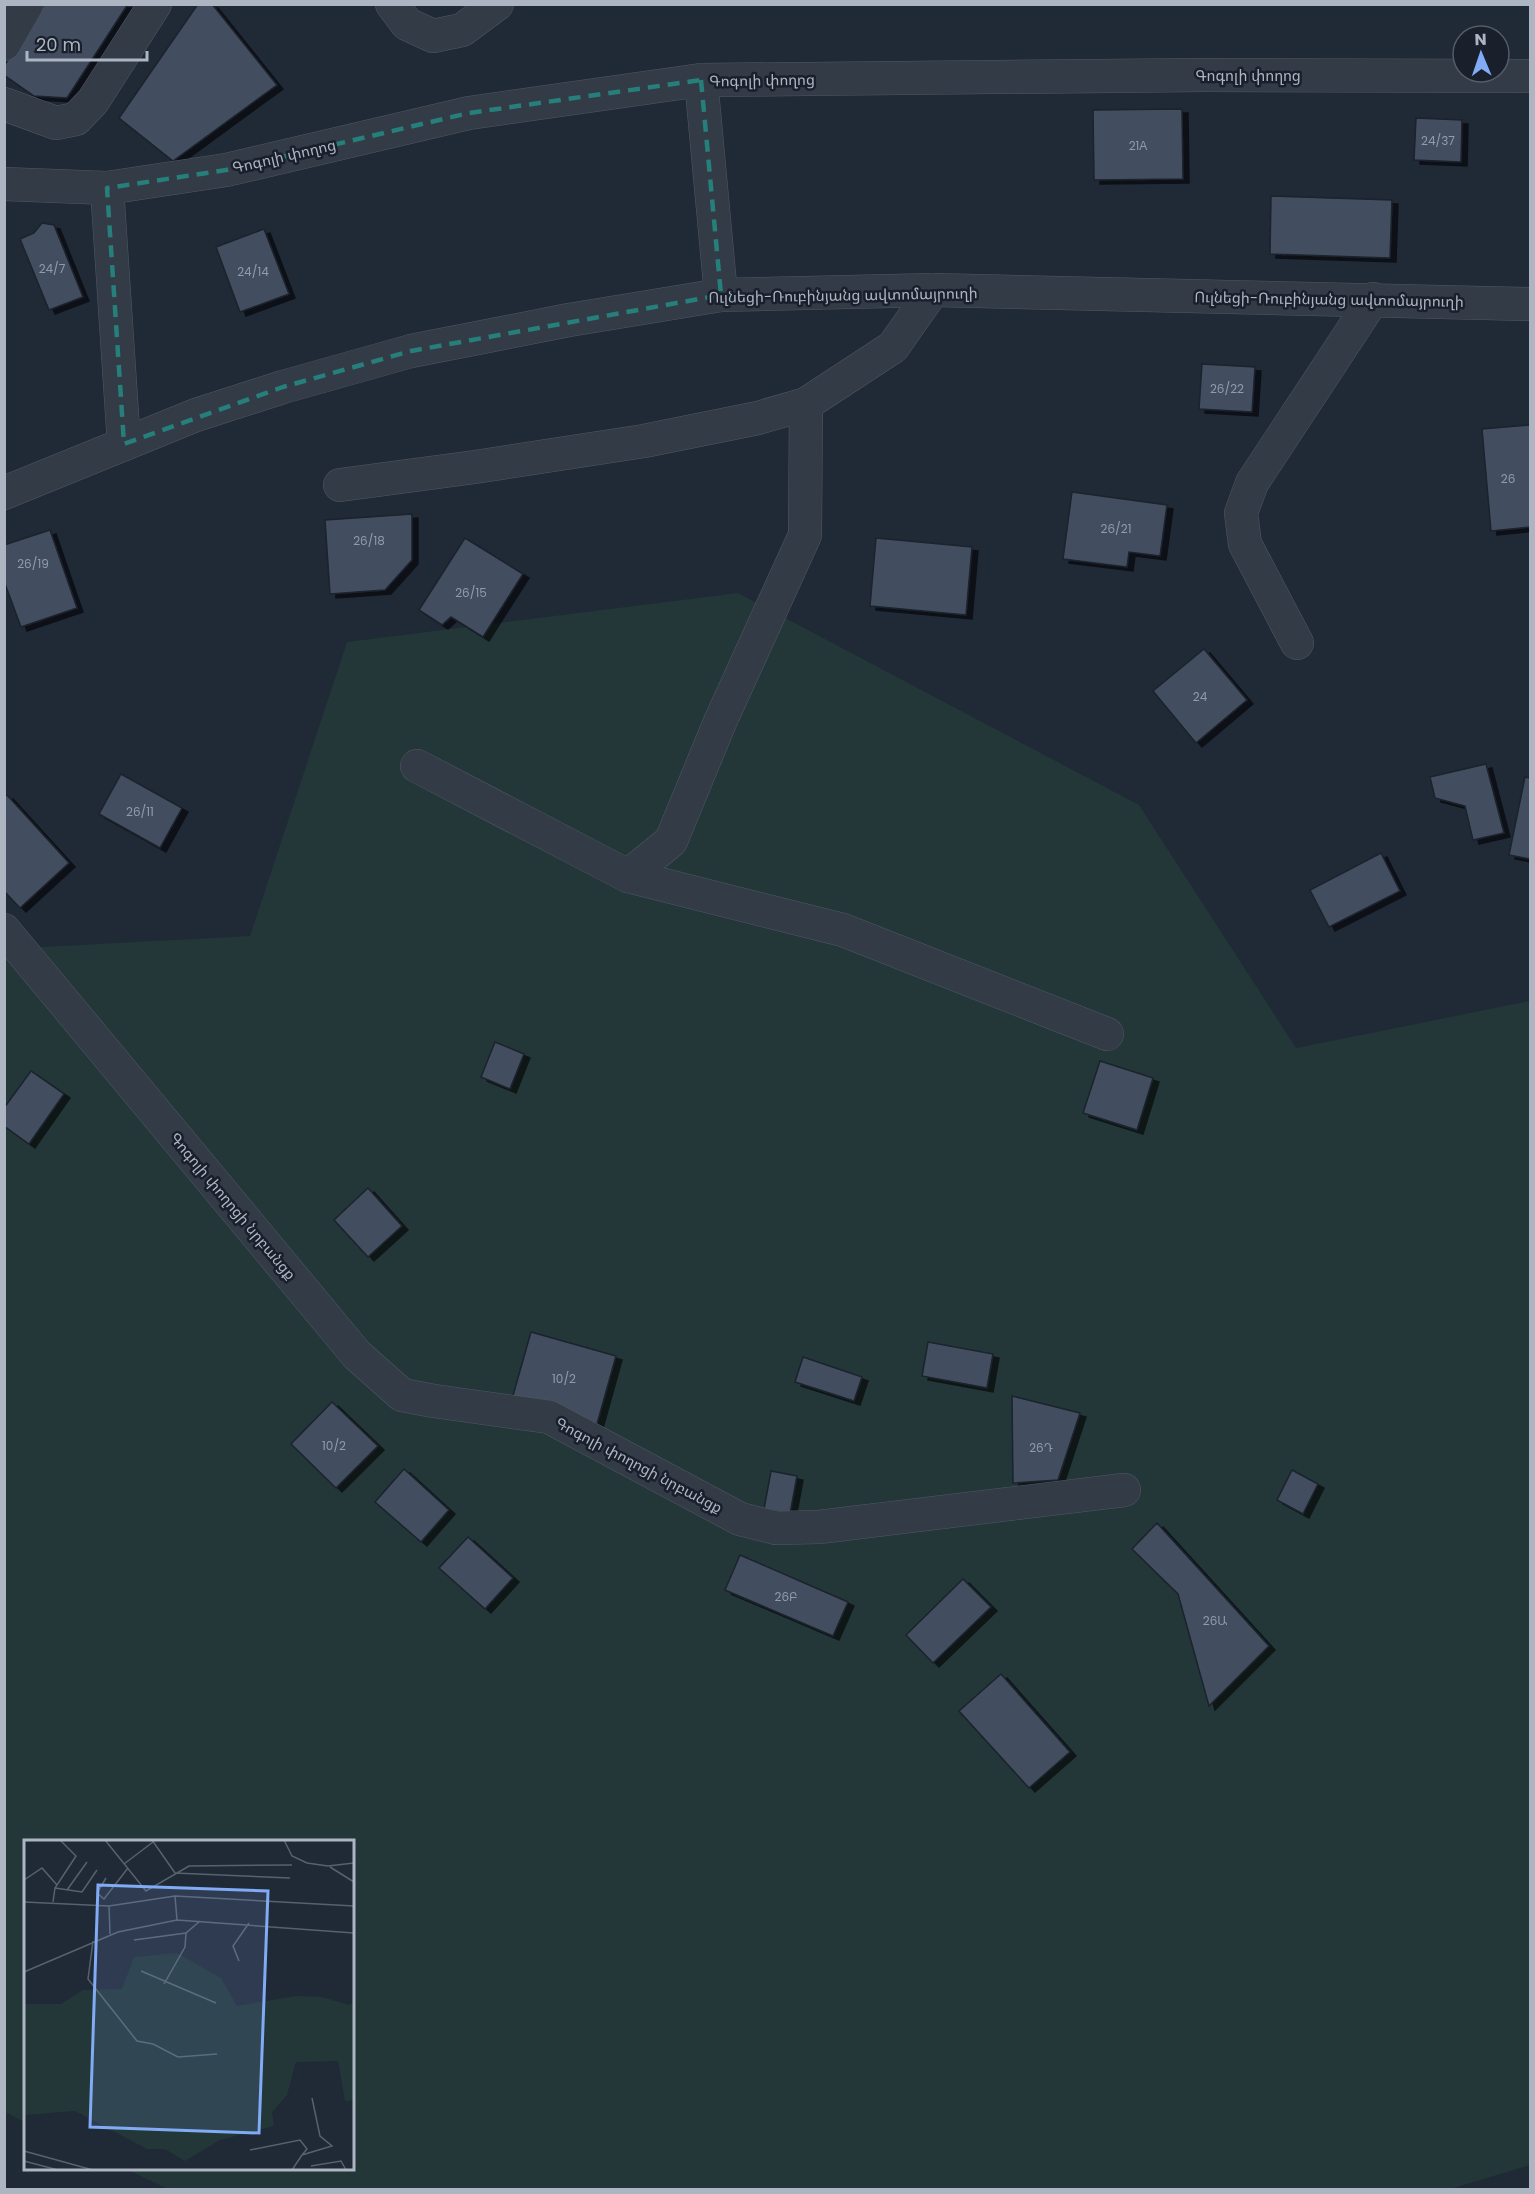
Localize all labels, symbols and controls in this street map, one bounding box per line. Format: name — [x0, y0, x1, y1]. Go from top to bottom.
scale bar — [27, 24, 147, 62]
north arrow — [1451, 24, 1511, 84]
text: N — [1474, 28, 1487, 51]
text: 20 m — [36, 32, 81, 57]
street label: Գոգոլի փողոց — [1195, 65, 1301, 86]
street label: Գոգոլի փողոց — [709, 69, 815, 91]
house number: 24/37 — [1421, 132, 1455, 149]
street label: Գոգոլի փողոց — [230, 134, 338, 178]
house number: 21А — [1129, 137, 1147, 154]
house number: 24/7 — [39, 260, 66, 277]
house number: 24/14 — [237, 263, 269, 280]
street label: Ուլնեցի-Ռուբինյանց ավտոմայրուղի — [708, 282, 978, 308]
street label: Ուլնեցի-Ռուբինյանց ավտոմայրուղի — [1194, 286, 1464, 312]
house number: 26/22 — [1210, 380, 1244, 397]
house number: 26 — [1501, 470, 1515, 487]
house number: 26/21 — [1101, 520, 1131, 537]
house number: 26/18 — [353, 532, 385, 549]
house number: 26/19 — [17, 555, 49, 572]
house number: 26/15 — [455, 584, 487, 601]
house number: 24 — [1193, 688, 1208, 705]
house number: 26/11 — [126, 803, 154, 820]
street label: Գոգոլի փողոցի նրբանցք — [165, 1128, 301, 1284]
house number: 10/2 — [552, 1370, 576, 1387]
street label: Գոգոլի փողոցի նրբանցք — [552, 1412, 726, 1518]
house number: 10/2 — [322, 1437, 346, 1454]
house number: 26Դ — [1029, 1439, 1053, 1456]
house number: 26Բ — [775, 1588, 797, 1605]
house number: 26Ա — [1203, 1612, 1227, 1629]
inset map — [24, 1840, 354, 2170]

